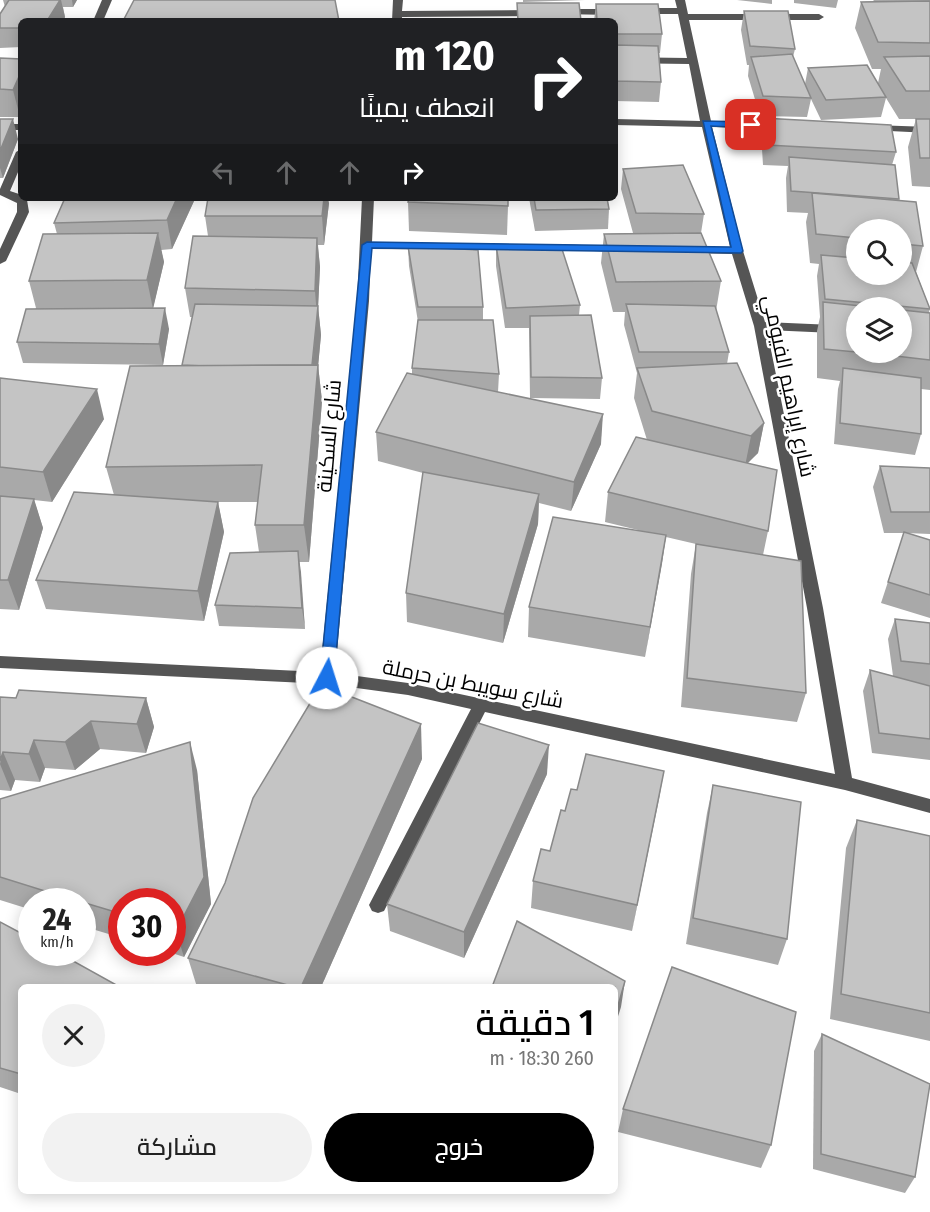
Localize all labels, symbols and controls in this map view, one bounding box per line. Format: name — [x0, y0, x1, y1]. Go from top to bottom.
text: 120 m — [394, 31, 495, 81]
icon: right — [516, 42, 594, 120]
text: انعطف يمينًا — [359, 92, 495, 124]
pin — [725, 99, 776, 150]
icon: arrive — [734, 108, 767, 141]
icon: left — [207, 156, 240, 189]
icon: ahead — [270, 156, 303, 189]
icon: ahead — [333, 156, 366, 189]
icon: right — [396, 156, 429, 189]
map controls — [846, 219, 912, 363]
button: search — [846, 219, 912, 285]
street label: شارع إبراهيم الفيومي — [754, 292, 821, 480]
button: layers — [846, 297, 912, 363]
street label: شارع السكينة — [311, 378, 348, 494]
position arrow — [295, 646, 359, 710]
street label: شارع سويبط بن حرملة — [380, 654, 566, 715]
speed limit sign: 30 — [108, 888, 186, 966]
text: 24 — [43, 902, 71, 938]
text: km/h — [40, 933, 74, 951]
text: 1 دقيقة — [475, 1001, 594, 1045]
button: close — [42, 1004, 105, 1067]
text: 260 m · 18:30 — [489, 1046, 594, 1070]
button: مشاركة — [42, 1113, 312, 1182]
button: خروج — [324, 1113, 594, 1182]

